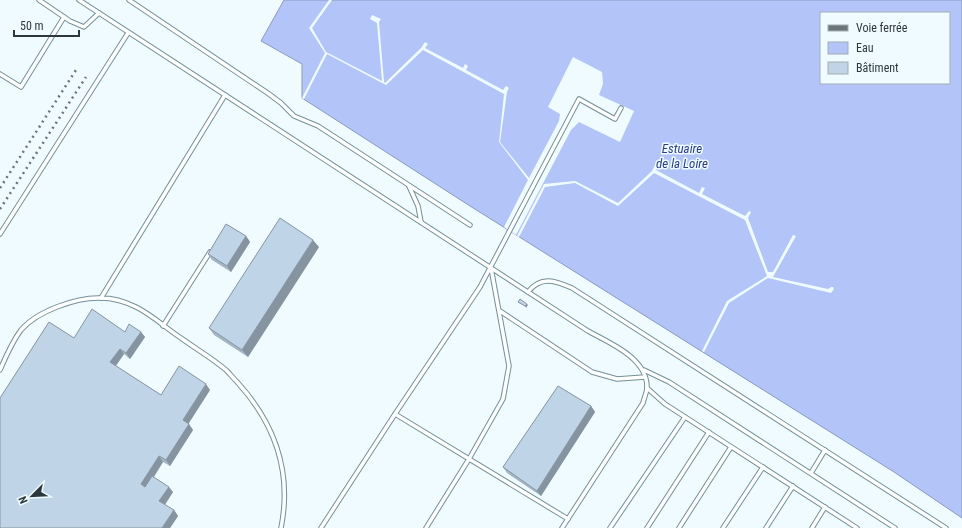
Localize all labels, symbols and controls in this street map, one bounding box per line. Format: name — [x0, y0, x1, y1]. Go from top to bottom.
scale bar — [14, 12, 79, 38]
legend — [820, 12, 950, 84]
text: 50 m — [20, 19, 44, 33]
text: Voie ferrée — [856, 21, 908, 35]
text: Eau — [856, 41, 874, 55]
text: Bâtiment — [856, 61, 899, 75]
water label: Estuaire de la Loire — [656, 141, 708, 171]
north arrow — [12, 476, 52, 516]
text: N — [16, 494, 31, 506]

